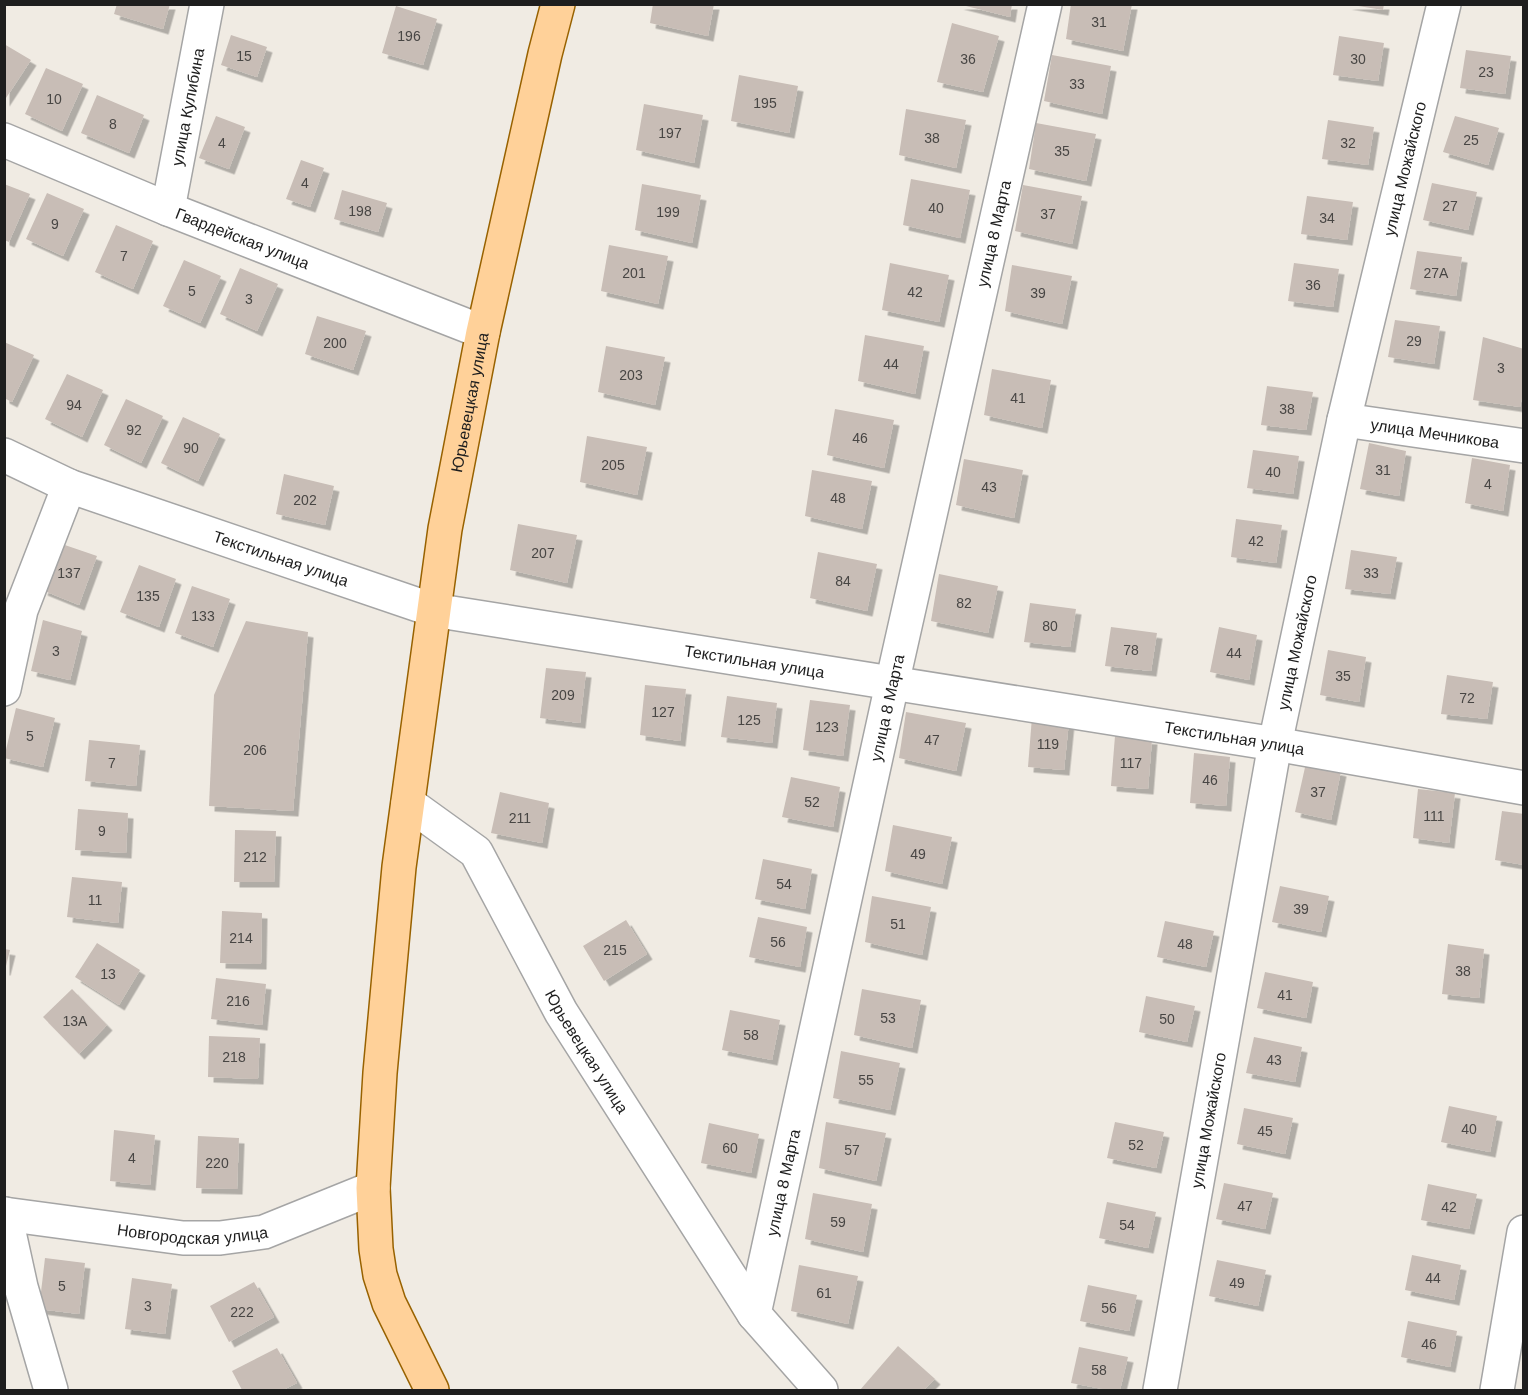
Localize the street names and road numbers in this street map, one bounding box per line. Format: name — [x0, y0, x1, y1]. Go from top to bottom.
street label: улица Кулибина — [168, 47, 207, 167]
street label: улица Можайского — [1381, 100, 1429, 238]
street label: улица 8 Марта — [974, 179, 1014, 289]
street label: Гвардейская улица — [173, 205, 312, 272]
street label: Юрьевецкая улица — [448, 331, 492, 474]
street label: улица Мечникова — [1370, 416, 1501, 451]
street label: Текстильная улица — [211, 528, 351, 590]
street label: улица Можайского — [1274, 573, 1320, 712]
street label: Текстильная улица — [683, 642, 826, 681]
street label: улица 8 Марта — [867, 653, 907, 763]
street label: Текстильная улица — [1163, 718, 1306, 758]
street label: Юрьевецкая улица — [542, 987, 631, 1116]
street label: улица Можайского — [1188, 1051, 1229, 1190]
street label: улица 8 Марта — [763, 1127, 803, 1238]
street label: Новгородская улица — [116, 1221, 269, 1248]

